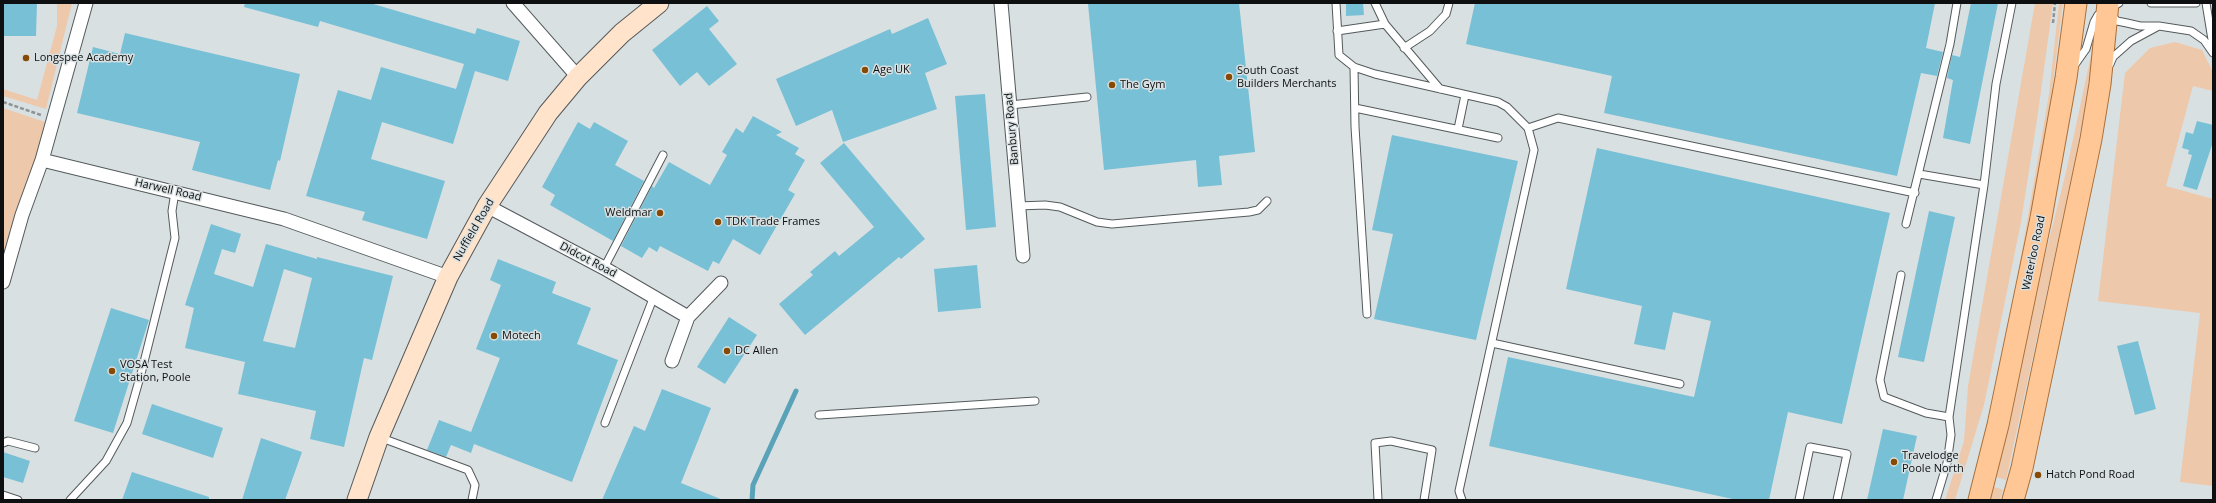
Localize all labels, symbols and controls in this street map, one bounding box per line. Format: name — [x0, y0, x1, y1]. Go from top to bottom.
place label: Longspee Academy — [34, 51, 133, 65]
marker: Longspee Academy — [21, 53, 31, 63]
place label: Age UK — [873, 63, 910, 77]
place label: South Coast Builders Merchants — [1237, 64, 1337, 90]
marker: Age UK — [860, 65, 870, 75]
marker: South Coast Builders Merchants — [1224, 72, 1234, 82]
place label: The Gym — [1120, 78, 1166, 92]
marker: The Gym — [1107, 80, 1117, 90]
street label: Banbury Road — [1002, 92, 1022, 166]
street label: Harwell Road — [133, 176, 203, 204]
street label: Nuffield Road — [451, 196, 497, 264]
place label: Weldmar — [605, 206, 652, 220]
marker: Weldmar — [655, 208, 665, 218]
street label: Waterloo Road — [2020, 214, 2048, 292]
place label: TDK Trade Frames — [726, 215, 820, 229]
marker: TDK Trade Frames — [713, 217, 723, 227]
street label: Didcot Road — [557, 240, 619, 280]
place label: Motech — [502, 329, 541, 343]
marker: Motech — [489, 331, 499, 341]
place label: DC Allen — [735, 344, 778, 358]
marker: DC Allen — [722, 346, 732, 356]
place label: VOSA Test Station, Poole — [120, 358, 191, 384]
marker: VOSA Test Station, Poole — [107, 366, 117, 376]
place label: Travelodge Poole North — [1902, 449, 1964, 475]
marker: Travelodge Poole North — [1889, 457, 1899, 467]
place label: Hatch Pond Road — [2046, 468, 2135, 482]
marker: Hatch Pond Road — [2033, 470, 2043, 480]

